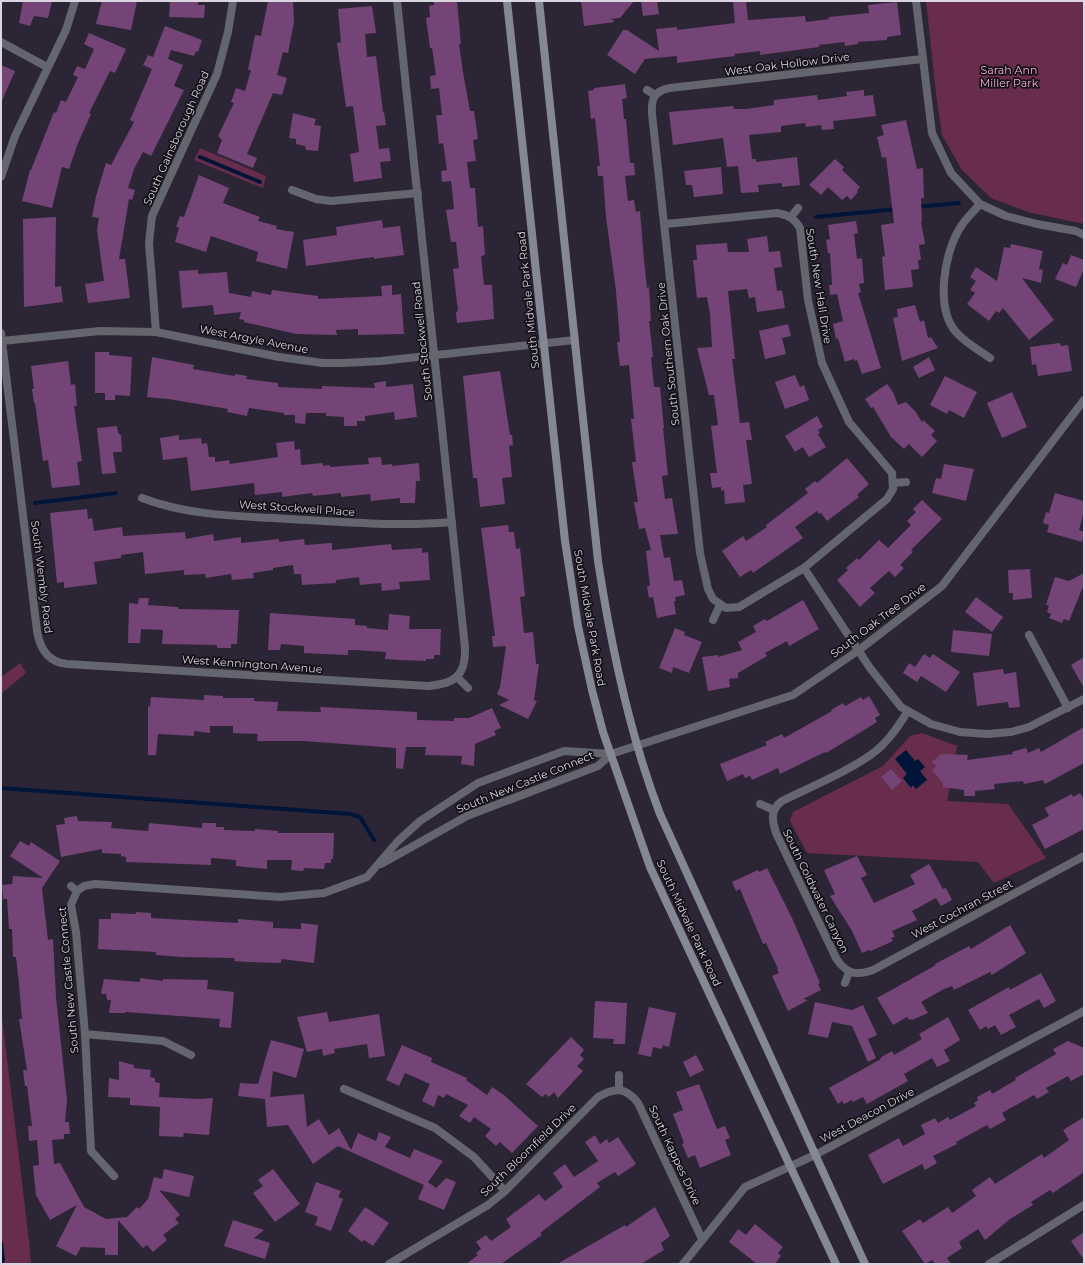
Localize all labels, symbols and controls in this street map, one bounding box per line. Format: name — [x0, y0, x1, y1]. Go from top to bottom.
street label: West Oak Hollow Drive — [724, 49, 851, 79]
park label: Sarah Ann Miller Park — [980, 63, 1039, 90]
street label: South Gainsborough Road — [140, 68, 212, 208]
street label: South New Hall Drive — [803, 227, 835, 345]
street label: South Midvale Park Road — [514, 231, 542, 369]
street label: South Stockwell Road — [409, 281, 435, 401]
street label: South Southern Oak Drive — [653, 281, 682, 426]
street label: West Argyle Avenue — [198, 322, 310, 356]
street label: West Stockwell Place — [238, 497, 356, 519]
street label: South Wembly Road — [28, 520, 56, 634]
street label: South Midvale Park Road — [571, 549, 609, 687]
street label: South Oak Tree Drive — [827, 579, 929, 661]
street label: West Kennington Avenue — [181, 652, 323, 676]
street label: South New Castle Connect — [454, 748, 596, 816]
street label: South Coldwater Canyon — [780, 827, 852, 955]
street label: South Midvale Park Road — [653, 857, 725, 989]
street label: West Cochran Street — [909, 876, 1016, 942]
street label: South New Castle Connect — [55, 906, 81, 1054]
street label: West Deacon Drive — [817, 1084, 917, 1146]
street label: South Bloomfield Drive — [477, 1100, 579, 1199]
street label: South Kappes Drive — [646, 1103, 704, 1207]

